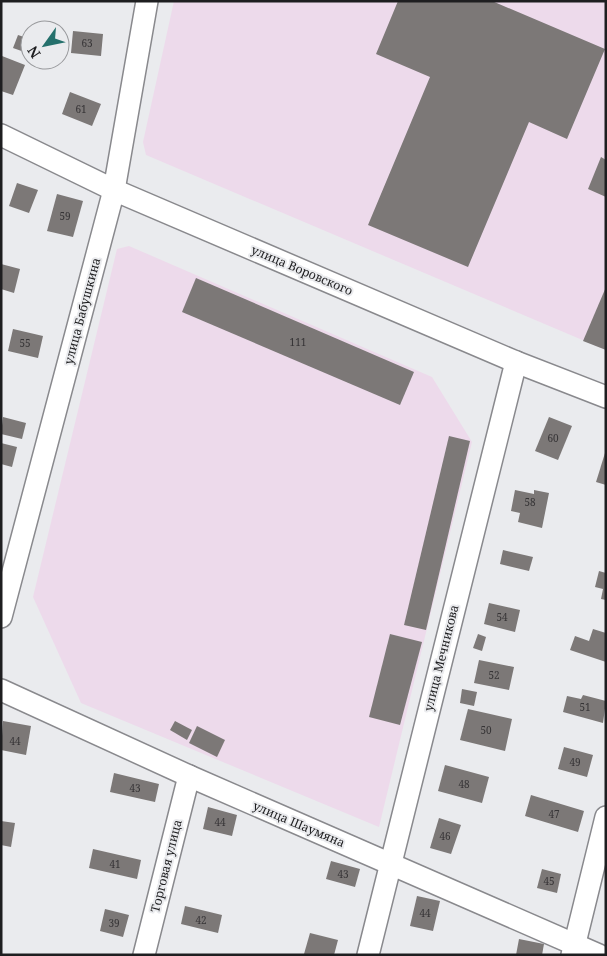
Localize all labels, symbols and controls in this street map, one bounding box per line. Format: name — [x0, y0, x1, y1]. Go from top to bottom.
north arrow — [20, 20, 70, 70]
house number: 63 — [81, 36, 93, 50]
text: N — [23, 43, 45, 62]
house number: 61 — [75, 102, 87, 116]
house number: 59 — [59, 209, 71, 223]
street label: улица Воровского — [249, 241, 355, 299]
street label: улица Бабушкина — [60, 256, 104, 366]
house number: 111 — [290, 335, 306, 349]
house number: 55 — [19, 336, 31, 350]
house number: 60 — [547, 431, 559, 445]
house number: 58 — [524, 495, 536, 509]
street label: улица Мечникова — [420, 603, 463, 713]
house number: 54 — [496, 610, 508, 624]
house number: 52 — [488, 668, 500, 682]
house number: 51 — [579, 700, 591, 714]
house number: 50 — [480, 723, 492, 737]
house number: 44 — [9, 734, 21, 748]
house number: 49 — [569, 755, 581, 769]
house number: 48 — [458, 777, 470, 791]
house number: 43 — [129, 781, 141, 795]
street label: улица Шаумяна — [250, 797, 348, 851]
house number: 47 — [548, 807, 560, 821]
house number: 44 — [214, 815, 226, 829]
street label: Торговая улица — [146, 818, 186, 914]
house number: 46 — [439, 829, 451, 843]
house number: 41 — [109, 857, 121, 871]
house number: 43 — [337, 867, 349, 881]
house number: 45 — [543, 874, 555, 888]
house number: 44 — [419, 906, 431, 920]
house number: 42 — [195, 913, 207, 927]
house number: 39 — [108, 916, 120, 930]

